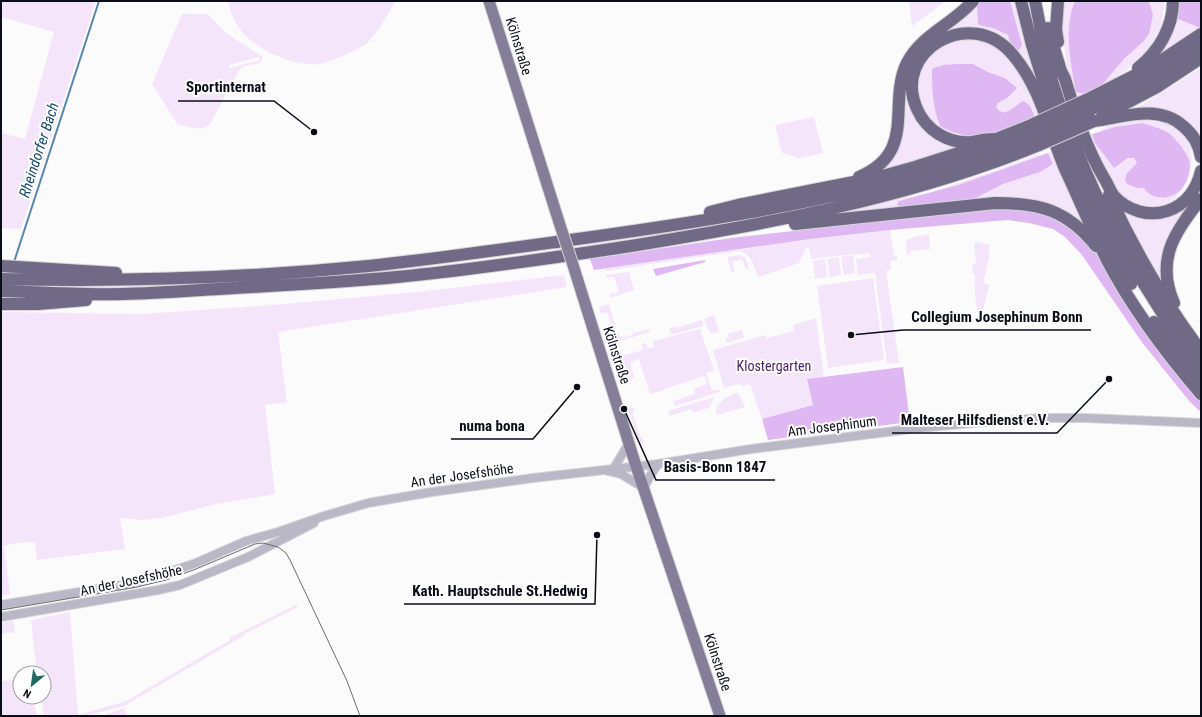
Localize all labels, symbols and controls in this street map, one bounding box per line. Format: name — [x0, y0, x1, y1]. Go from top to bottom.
street label: Kölnstraße — [503, 15, 535, 77]
callout: Sportinternat — [178, 74, 274, 101]
text: Sportinternat — [186, 78, 266, 96]
water label: Rheindorfer Bach — [15, 100, 63, 200]
callout: Collegium Josephinum Bonn — [903, 303, 1091, 330]
text: Collegium Josephinum Bonn — [911, 308, 1083, 326]
street label: Kölnstraße — [600, 324, 634, 386]
park label: Klostergarten — [737, 358, 811, 374]
callout: Malteser Hilfsdienst e.V. — [892, 406, 1057, 433]
text: Malteser Hilfsdienst e.V. — [901, 411, 1049, 429]
callout: numa bona — [451, 412, 533, 439]
street label: Am Josephinum — [787, 413, 877, 439]
text: numa bona — [459, 417, 525, 435]
callout: Basis-Bonn 1847 — [656, 453, 775, 480]
text: Basis-Bonn 1847 — [664, 458, 766, 476]
street label: An der Josefshöhe — [410, 460, 515, 490]
street label: An der Josefshöhe — [79, 561, 184, 599]
callout: Kath. Hauptschule St.Hedwig — [404, 577, 595, 604]
text: Kath. Hauptschule St.Hedwig — [412, 582, 588, 600]
street label: Kölnstraße — [701, 631, 735, 693]
north arrow — [12, 665, 52, 705]
text: N — [21, 686, 33, 701]

